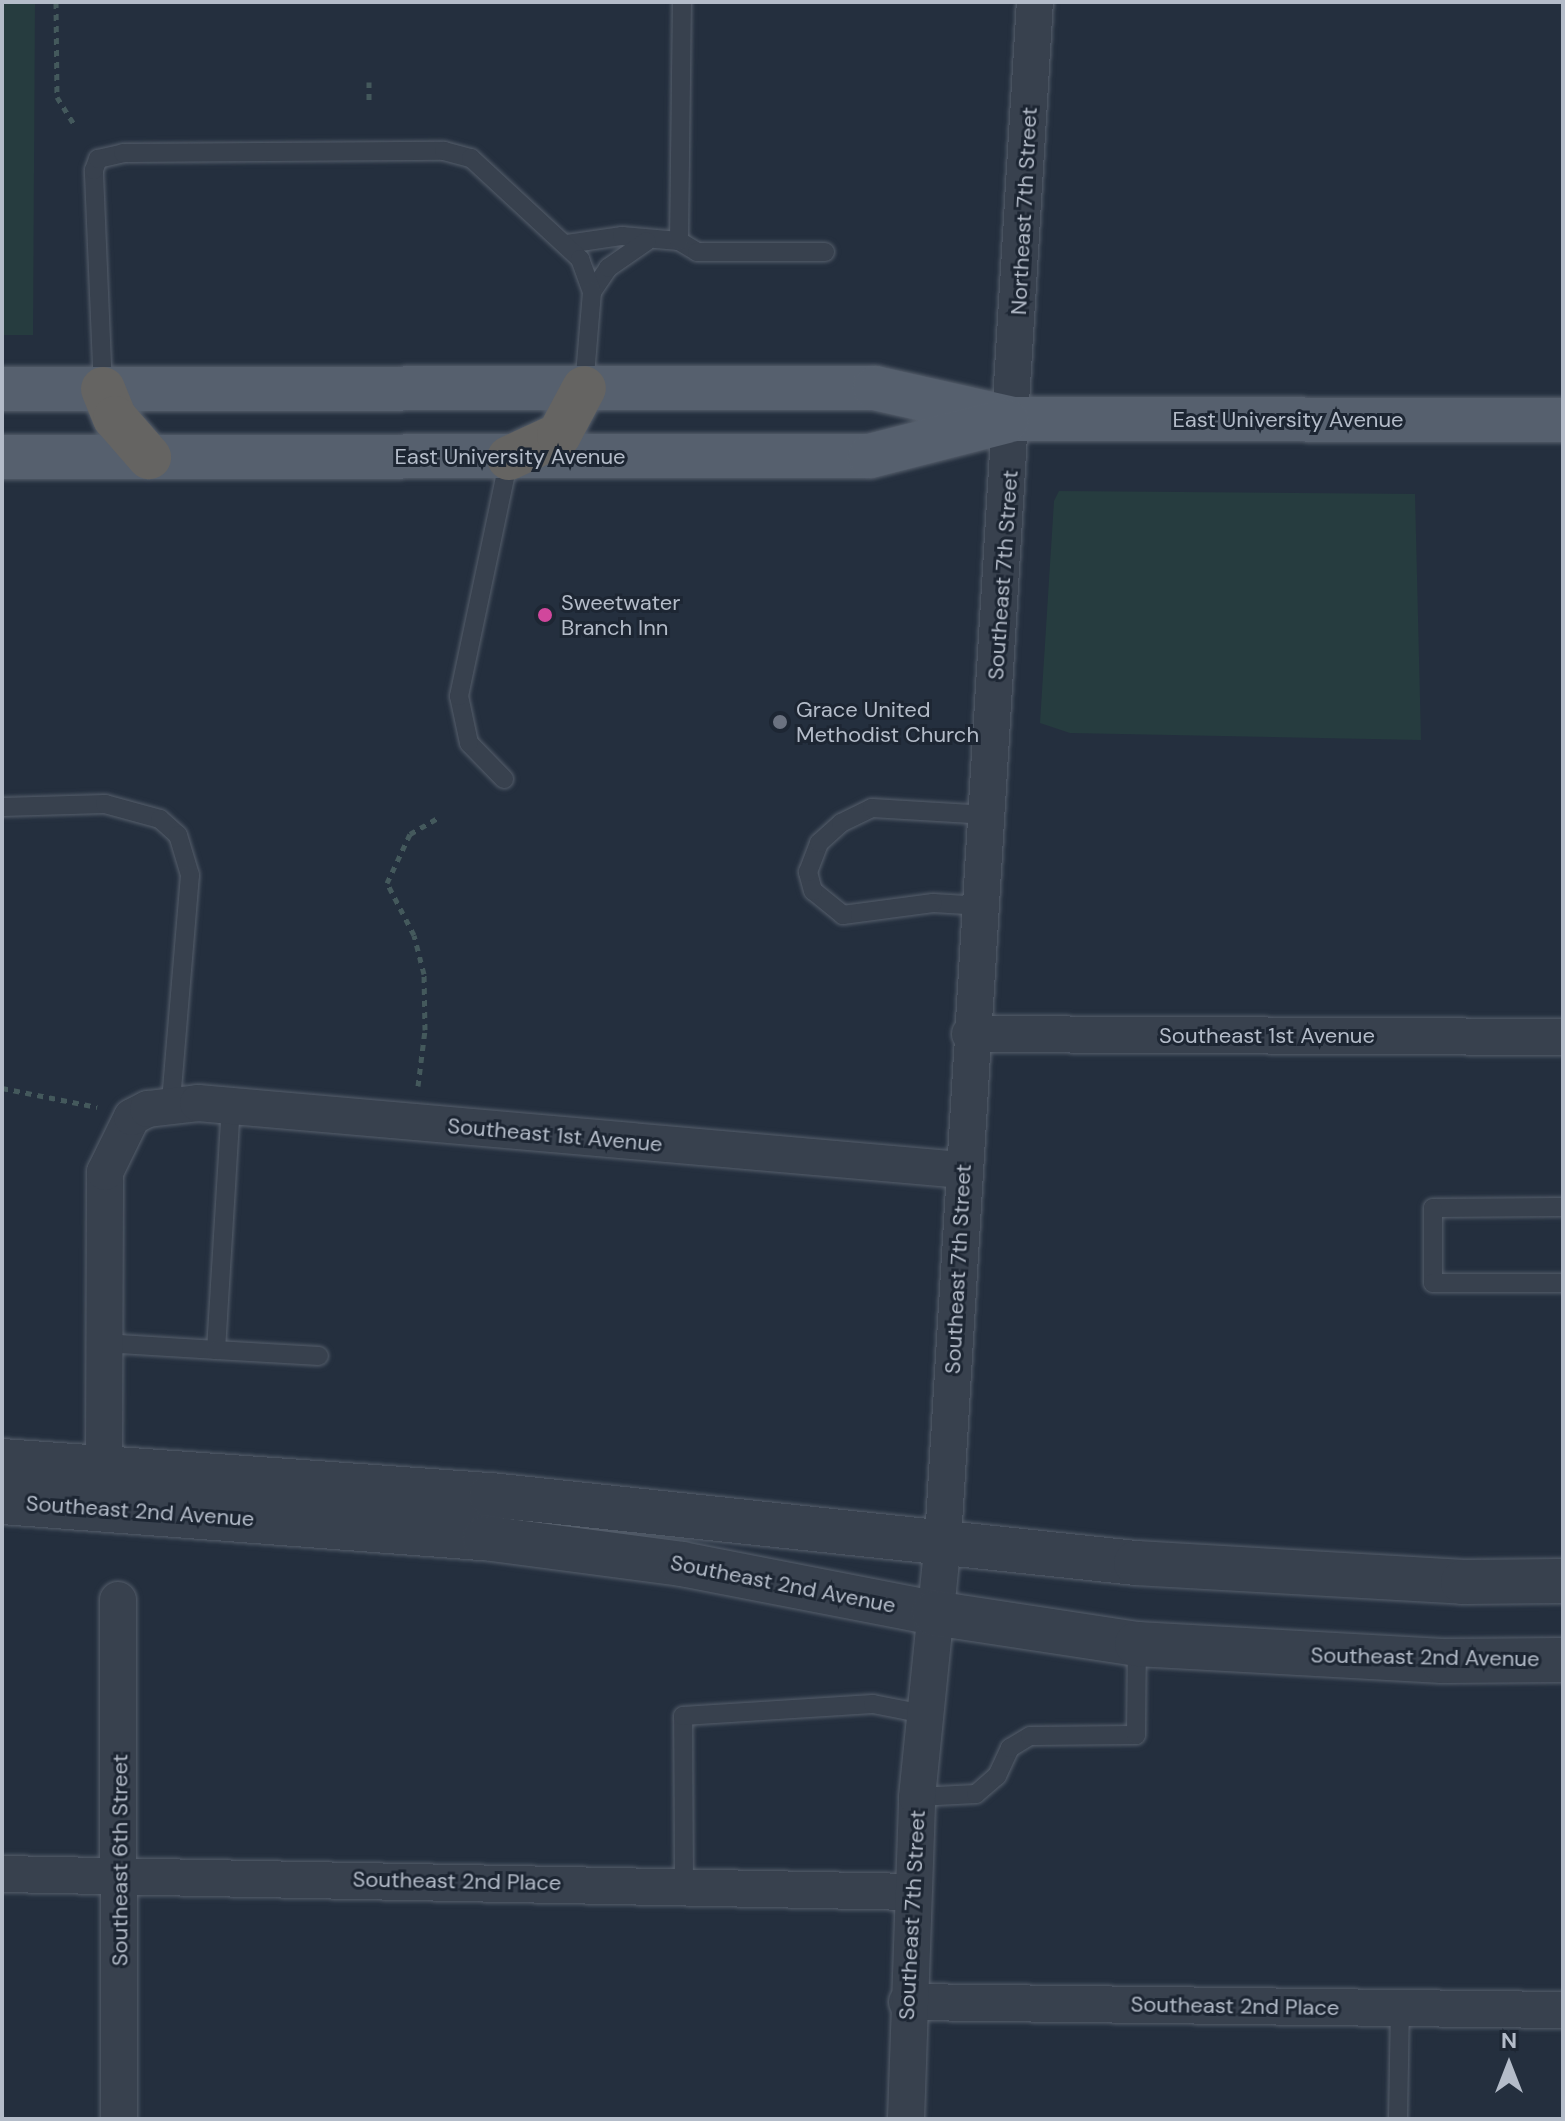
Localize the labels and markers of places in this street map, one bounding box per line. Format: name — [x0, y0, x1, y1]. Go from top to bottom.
place label: Sweetwater Branch Inn — [561, 589, 680, 640]
marker: Sweetwater Branch Inn — [536, 606, 554, 624]
place label: Grace United Methodist Church — [796, 696, 979, 748]
marker: Grace United Methodist Church — [771, 713, 789, 731]

